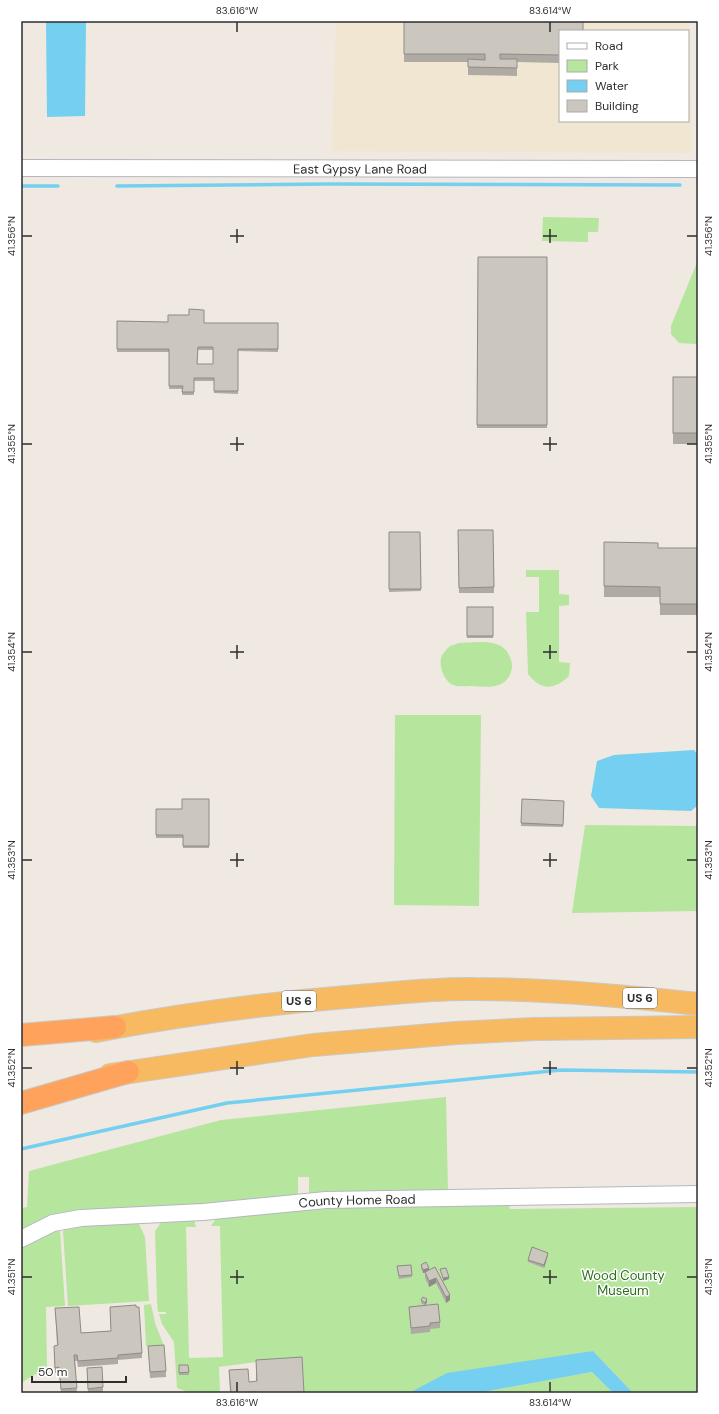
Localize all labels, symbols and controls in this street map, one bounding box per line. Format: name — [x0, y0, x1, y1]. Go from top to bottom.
text: 83.616°W — [216, 4, 259, 17]
text: 83.614°W — [529, 4, 571, 17]
legend — [559, 30, 689, 122]
text: Road — [595, 38, 623, 54]
text: Park — [595, 58, 619, 74]
text: Water — [595, 78, 629, 94]
text: Building — [595, 98, 639, 114]
street label: East Gypsy Lane Road — [293, 160, 427, 178]
text: 41.356°N — [5, 216, 18, 256]
text: 41.356°N — [702, 216, 715, 256]
text: 41.355°N — [5, 424, 18, 464]
text: 41.355°N — [702, 424, 715, 464]
text: 41.354°N — [5, 632, 18, 672]
text: 41.354°N — [702, 632, 715, 672]
text: 41.353°N — [5, 840, 18, 880]
text: 41.353°N — [702, 840, 715, 880]
road number: US 6 — [623, 988, 657, 1008]
road number: US 6 — [282, 991, 316, 1011]
text: 41.352°N — [5, 1048, 18, 1088]
text: 41.352°N — [702, 1048, 715, 1088]
street label: County Home Road — [298, 1191, 416, 1212]
text: 41.351°N — [5, 1259, 18, 1295]
text: 41.351°N — [702, 1259, 715, 1295]
park label: Wood County Museum — [581, 1267, 665, 1299]
scale bar — [32, 1358, 126, 1384]
text: 50 m — [38, 1364, 67, 1380]
text: 83.616°W — [216, 1396, 259, 1409]
text: 83.614°W — [529, 1396, 571, 1409]

